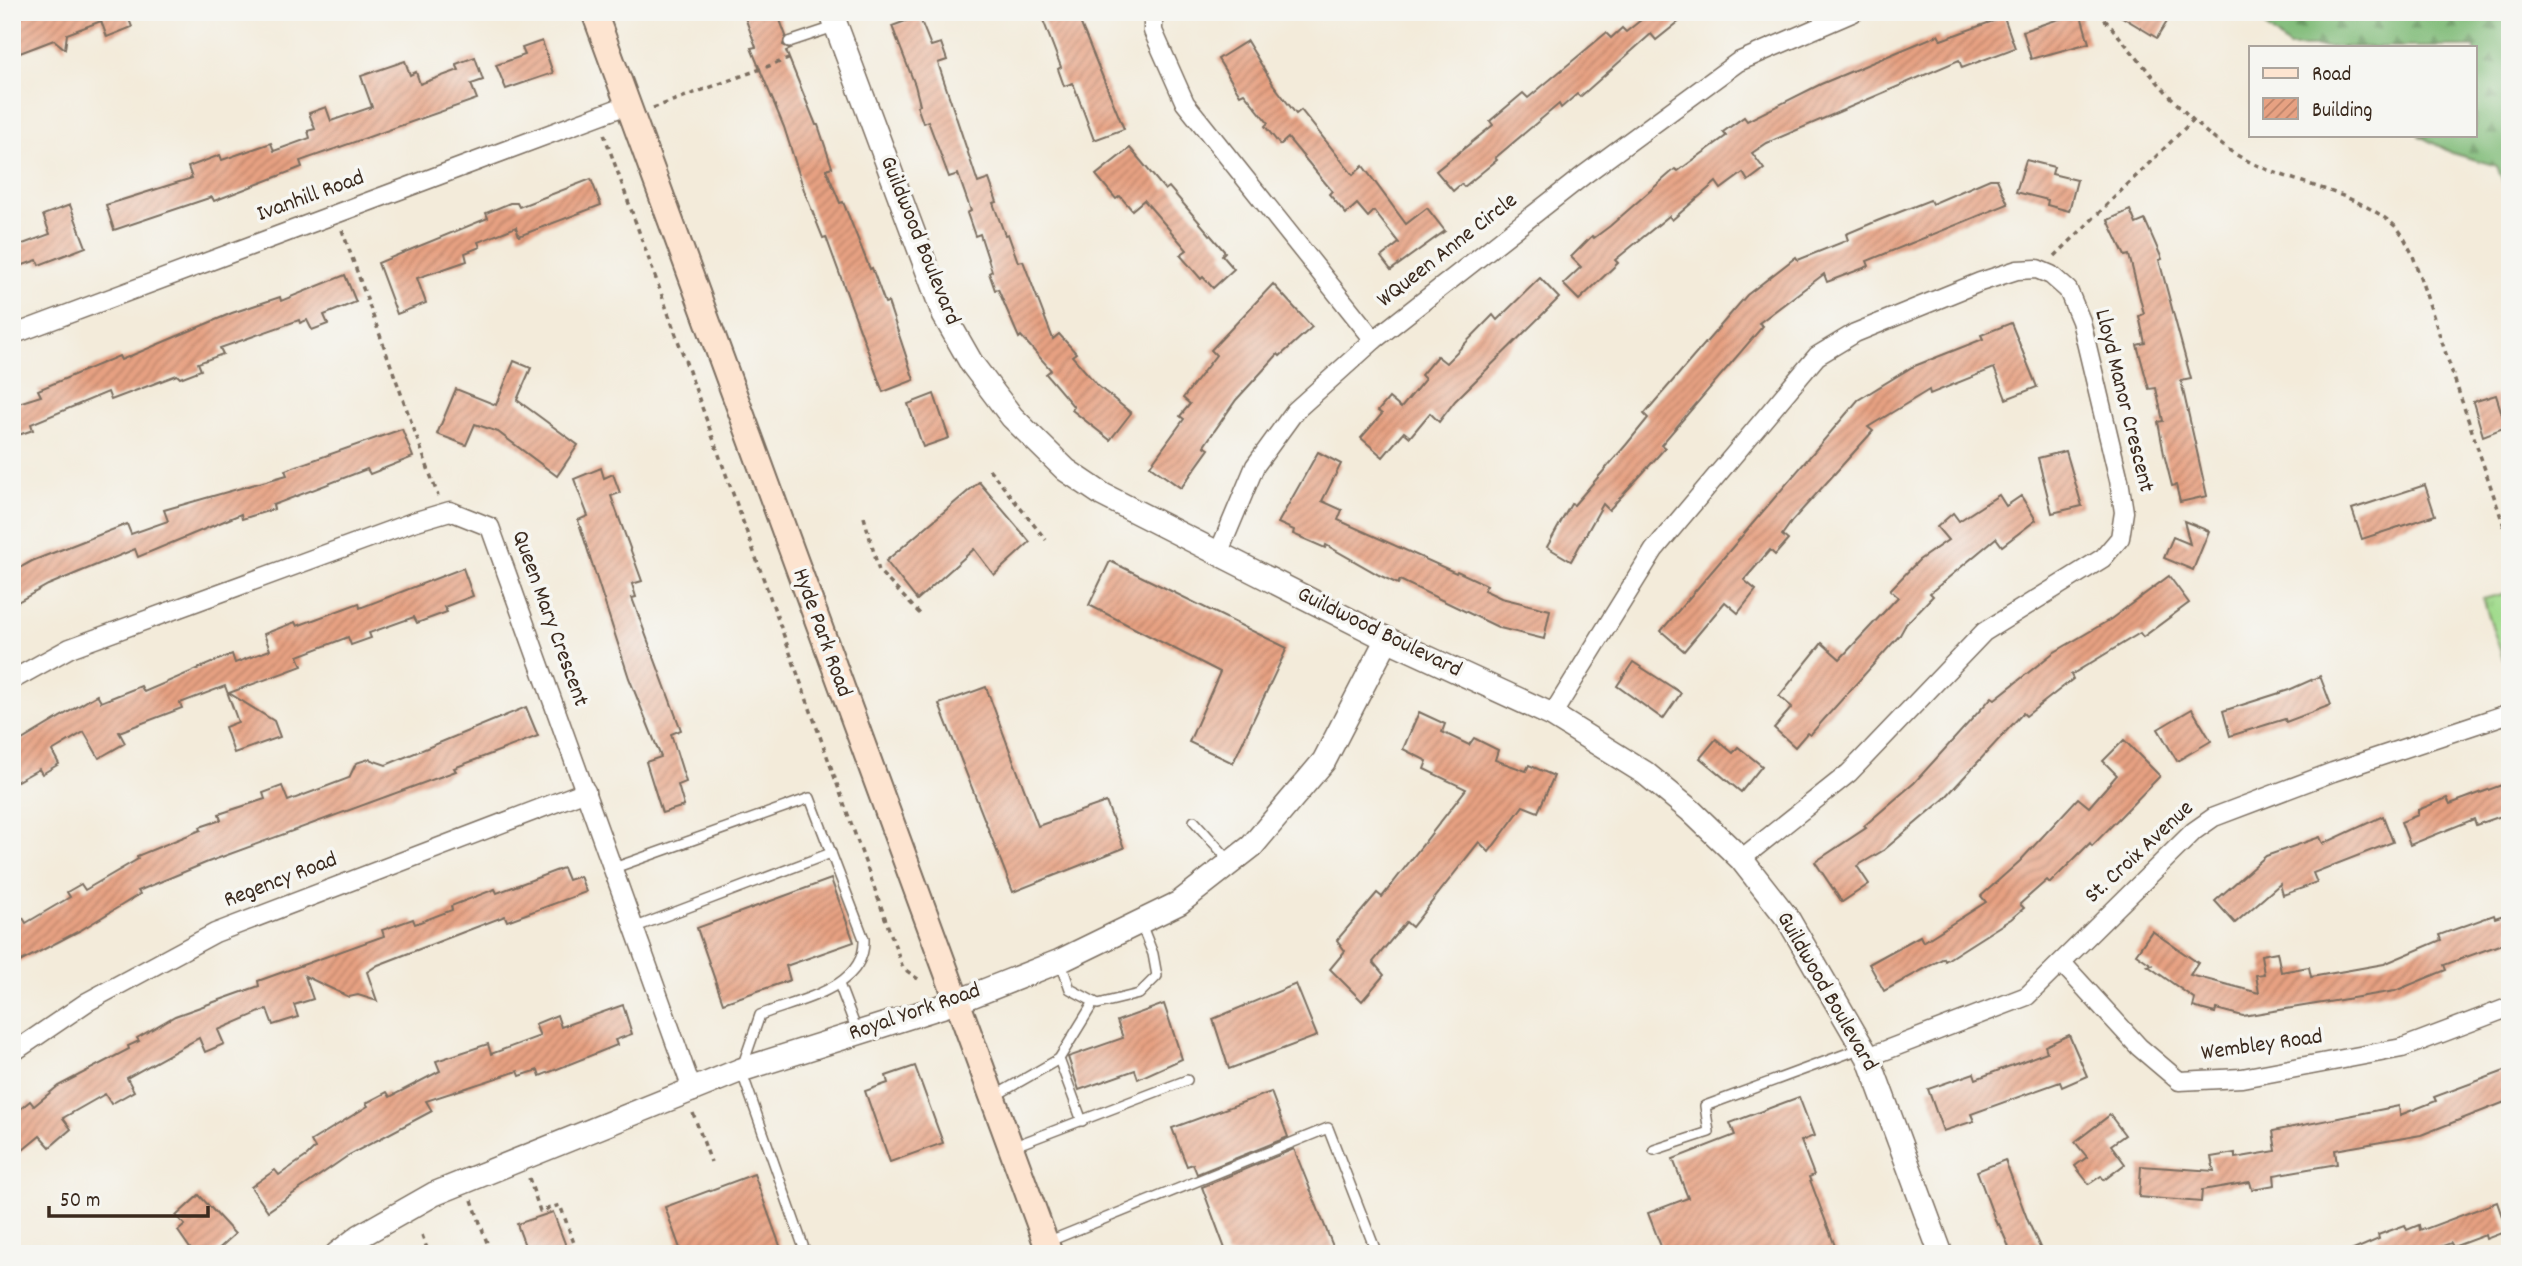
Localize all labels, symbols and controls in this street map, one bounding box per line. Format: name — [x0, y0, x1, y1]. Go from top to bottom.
legend — [2249, 46, 2476, 136]
text: Road — [2312, 61, 2351, 91]
text: Building — [2312, 97, 2372, 127]
street label: Guildwood Boulevard — [870, 152, 968, 330]
street label: Ivanhill Road — [253, 162, 369, 232]
street label: WQueen Anne Circle — [1371, 185, 1525, 317]
street label: Lloyd Manor Crescent — [2084, 306, 2162, 496]
street label: Queen Mary Crescent — [502, 526, 596, 712]
street label: Hyde Park Road — [782, 564, 860, 702]
street label: Guildwood Boulevard — [1291, 579, 1467, 687]
street label: St. Croix Avenue — [2078, 794, 2202, 912]
street label: Regency Road — [220, 844, 342, 918]
street label: Guildwood Boulevard — [1767, 906, 1885, 1078]
street label: Royal York Road — [845, 975, 985, 1051]
street label: Wembley Road — [2199, 1021, 2325, 1071]
scale bar — [49, 1175, 208, 1219]
text: 50 m — [60, 1187, 100, 1217]

